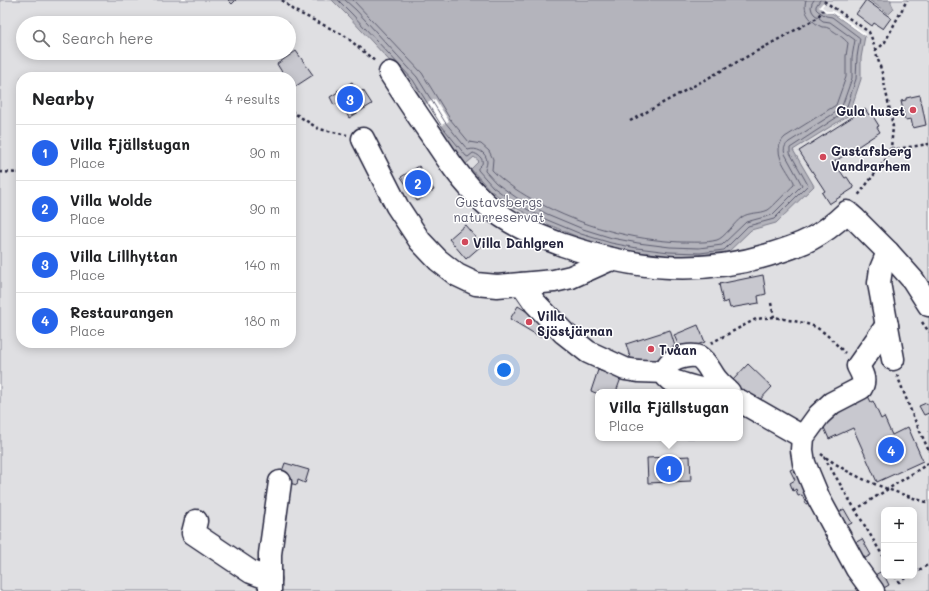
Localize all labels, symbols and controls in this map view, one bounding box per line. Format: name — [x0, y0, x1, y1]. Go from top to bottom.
search box — [16, 16, 296, 60]
icon: search — [30, 27, 52, 49]
text: Search here — [62, 28, 153, 48]
pin: 3 — [337, 84, 363, 114]
text: Nearby — [32, 87, 94, 109]
text: 4 results — [225, 90, 280, 107]
place label: Gula huset — [836, 102, 905, 119]
marker: Gula huset — [908, 105, 918, 115]
text: Villa Fjällstugan — [70, 134, 190, 154]
place label: Gustafsberg Vandrarhem — [831, 142, 912, 174]
text: 1 — [42, 144, 48, 161]
text: 90 m — [250, 144, 280, 161]
marker: Gustafsberg Vandrarhem — [818, 152, 828, 162]
text: Place — [70, 154, 105, 171]
pin: 2 — [405, 168, 431, 198]
text: Villa Wolde — [70, 190, 152, 210]
park label: Gustavsbergs naturreservat — [454, 193, 545, 225]
text: 2 — [41, 200, 49, 217]
text: 90 m — [250, 200, 280, 217]
text: Place — [70, 210, 105, 227]
place label: Villa Dahlgren — [473, 234, 564, 251]
marker: Villa Dahlgren — [460, 237, 470, 247]
text: Villa Lillhyttan — [70, 246, 178, 266]
text: 3 — [41, 256, 49, 273]
text: 140 m — [244, 256, 280, 273]
text: Place — [70, 266, 105, 283]
text: Restaurangen — [70, 302, 173, 322]
place label: Villa Sjöstjärnan — [537, 307, 613, 339]
text: 4 — [41, 312, 49, 329]
text: 180 m — [244, 312, 280, 329]
marker: Villa Sjöstjärnan — [524, 317, 534, 327]
text: Place — [70, 322, 105, 339]
place label: Tvåan — [659, 341, 697, 358]
marker: Tvåan — [646, 344, 656, 354]
your location — [494, 360, 514, 380]
popup — [595, 389, 743, 441]
text: Villa Fjällstugan — [609, 397, 729, 417]
text: Place — [609, 417, 644, 434]
pin: 4 — [878, 435, 904, 465]
pin: 1 — [656, 454, 682, 484]
map controls — [881, 507, 917, 579]
button: + — [881, 507, 917, 543]
button: − — [881, 543, 917, 579]

